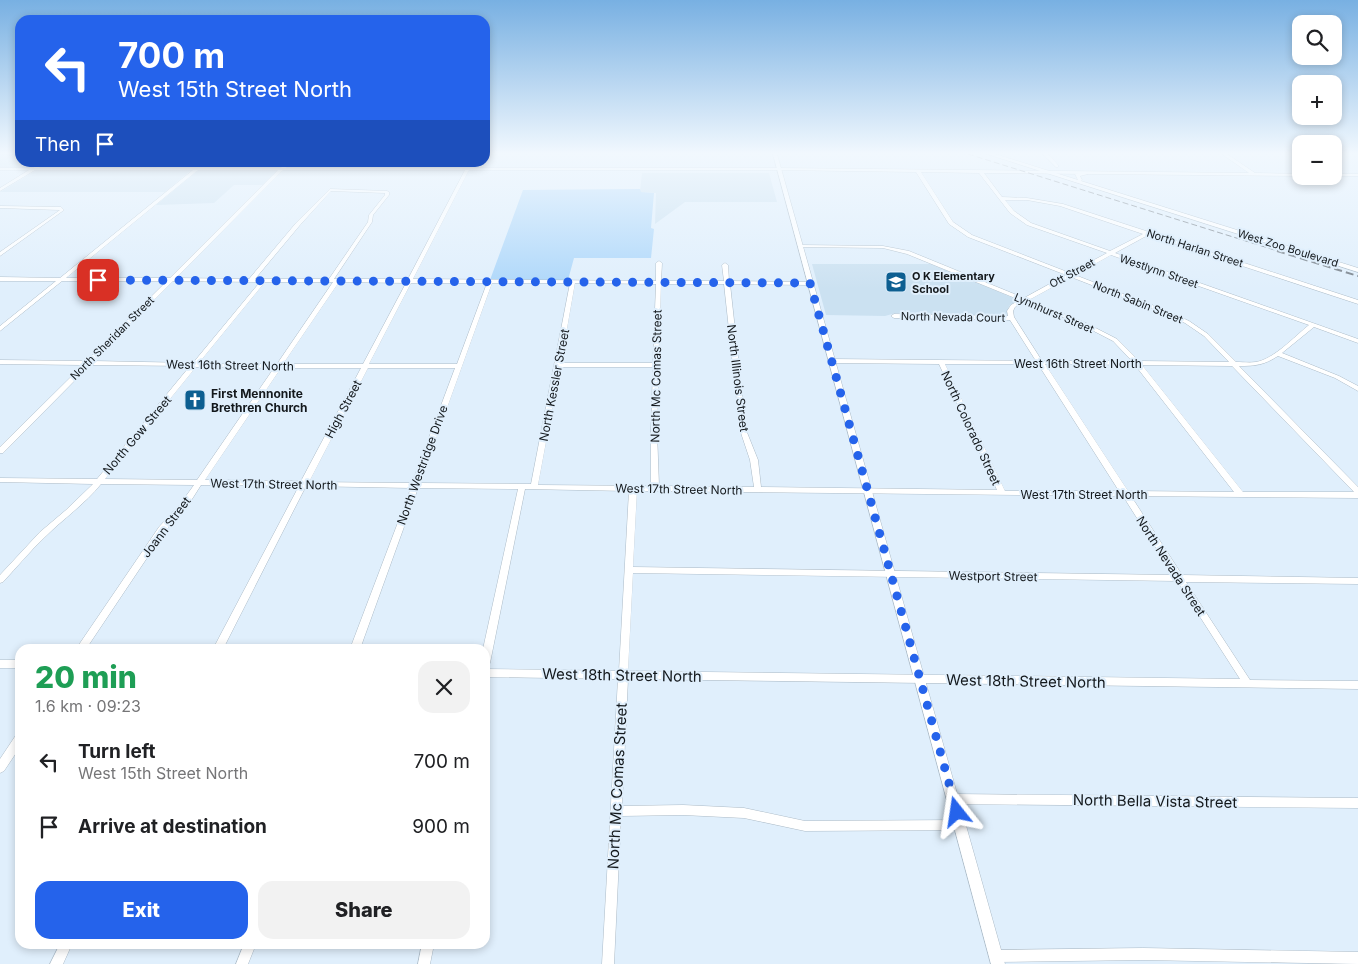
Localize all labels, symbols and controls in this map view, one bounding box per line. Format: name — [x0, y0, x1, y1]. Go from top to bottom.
map controls — [1292, 15, 1342, 185]
button: search — [1292, 15, 1342, 65]
text: 700 m — [118, 34, 225, 76]
icon: left — [35, 35, 100, 100]
button: + — [1292, 75, 1342, 125]
text: West 15th Street North — [118, 76, 352, 102]
icon: arrive — [91, 130, 119, 158]
text: Then — [35, 133, 81, 156]
button: − — [1292, 135, 1342, 185]
street label: North Harlan Street — [1145, 226, 1245, 270]
street label: West Zoo Boulevard — [1236, 226, 1340, 270]
street label: Westlynn Street — [1118, 251, 1200, 291]
street label: Ott Street — [1047, 255, 1097, 291]
pin — [77, 259, 119, 301]
icon: arrive — [84, 266, 112, 294]
place label: O K Elementary School — [912, 269, 995, 296]
school or university icon: O K Elementary School — [884, 270, 908, 294]
street label: North Sabin Street — [1091, 278, 1185, 327]
street label: Lynnhurst Street — [1012, 290, 1096, 336]
street label: North Sheridan Street — [67, 293, 157, 383]
street label: North Mc Comas Street — [647, 309, 665, 443]
street label: North Nevada Court — [901, 309, 1006, 325]
street label: North Illinois Street — [724, 323, 752, 433]
street label: North Kessler Street — [536, 327, 572, 443]
street label: West 16th Street North — [166, 356, 294, 374]
street label: West 16th Street North — [1014, 356, 1142, 371]
street label: North Colorado Street — [938, 368, 1004, 488]
street label: High Street — [321, 377, 365, 441]
place label: First Mennonite Brethren Church — [211, 386, 308, 415]
church icon: First Mennonite Brethren Church — [183, 388, 207, 412]
street label: North Gow Street — [100, 392, 174, 477]
street label: North Westridge Drive — [393, 403, 451, 527]
street label: West 17th Street North — [210, 475, 338, 493]
street label: West 17th Street North — [615, 480, 743, 498]
street label: West 17th Street North — [1020, 487, 1148, 502]
street label: Joann Street — [138, 494, 194, 560]
street label: North Nevada Street — [1133, 513, 1209, 619]
street label: Westport Street — [948, 568, 1038, 584]
text: 20 min — [35, 659, 137, 695]
button: close — [418, 661, 470, 713]
street label: West 18th Street North — [542, 664, 702, 686]
street label: West 18th Street North — [946, 670, 1106, 692]
text: 1.6 km · 09:23 — [35, 696, 141, 716]
street label: North Mc Comas Street — [603, 702, 631, 870]
text: Turn left — [78, 740, 156, 763]
icon: left — [35, 748, 63, 776]
text: 700 m — [414, 750, 470, 773]
text: West 15th Street North — [78, 763, 248, 783]
position arrow — [930, 785, 982, 837]
street label: North Bella Vista Street — [1073, 790, 1237, 812]
icon: arrive — [35, 813, 63, 841]
text: Arrive at destination — [78, 815, 267, 838]
text: 900 m — [412, 815, 470, 838]
button: Exit — [35, 881, 248, 939]
button: Share — [258, 881, 470, 939]

